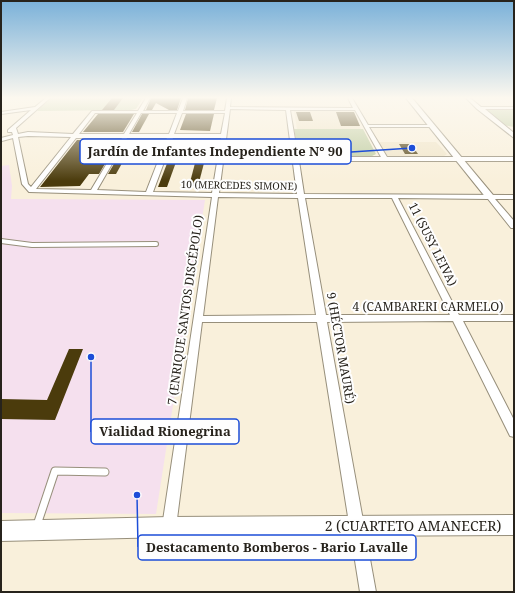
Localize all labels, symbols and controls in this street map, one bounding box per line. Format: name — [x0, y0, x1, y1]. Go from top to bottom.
callout: Jardín de Infantes Independiente N° 90 — [80, 139, 351, 164]
text: Jardín de Infantes Independiente N° 90 — [86, 142, 343, 160]
street label: 10 (MERCEDES SIMONE) — [181, 177, 297, 193]
street label: 11 (SUSY LEIVA) — [405, 199, 461, 289]
street label: 7 (ENRIQUE SANTOS DISCÉPOLO) — [163, 214, 207, 406]
street label: 9 (HÉCTOR MAURÉ) — [323, 291, 359, 405]
street label: 4 (CAMBARERI CARMELO) — [353, 298, 503, 315]
callout: Vialidad Rionegrina — [91, 419, 239, 444]
text: Vialidad Rionegrina — [99, 422, 231, 440]
street label: 2 (CUARTETO AMANECER) — [325, 516, 501, 535]
callout: Destacamento Bomberos - Bario Lavalle — [138, 535, 416, 560]
text: Destacamento Bomberos - Bario Lavalle — [146, 538, 408, 556]

